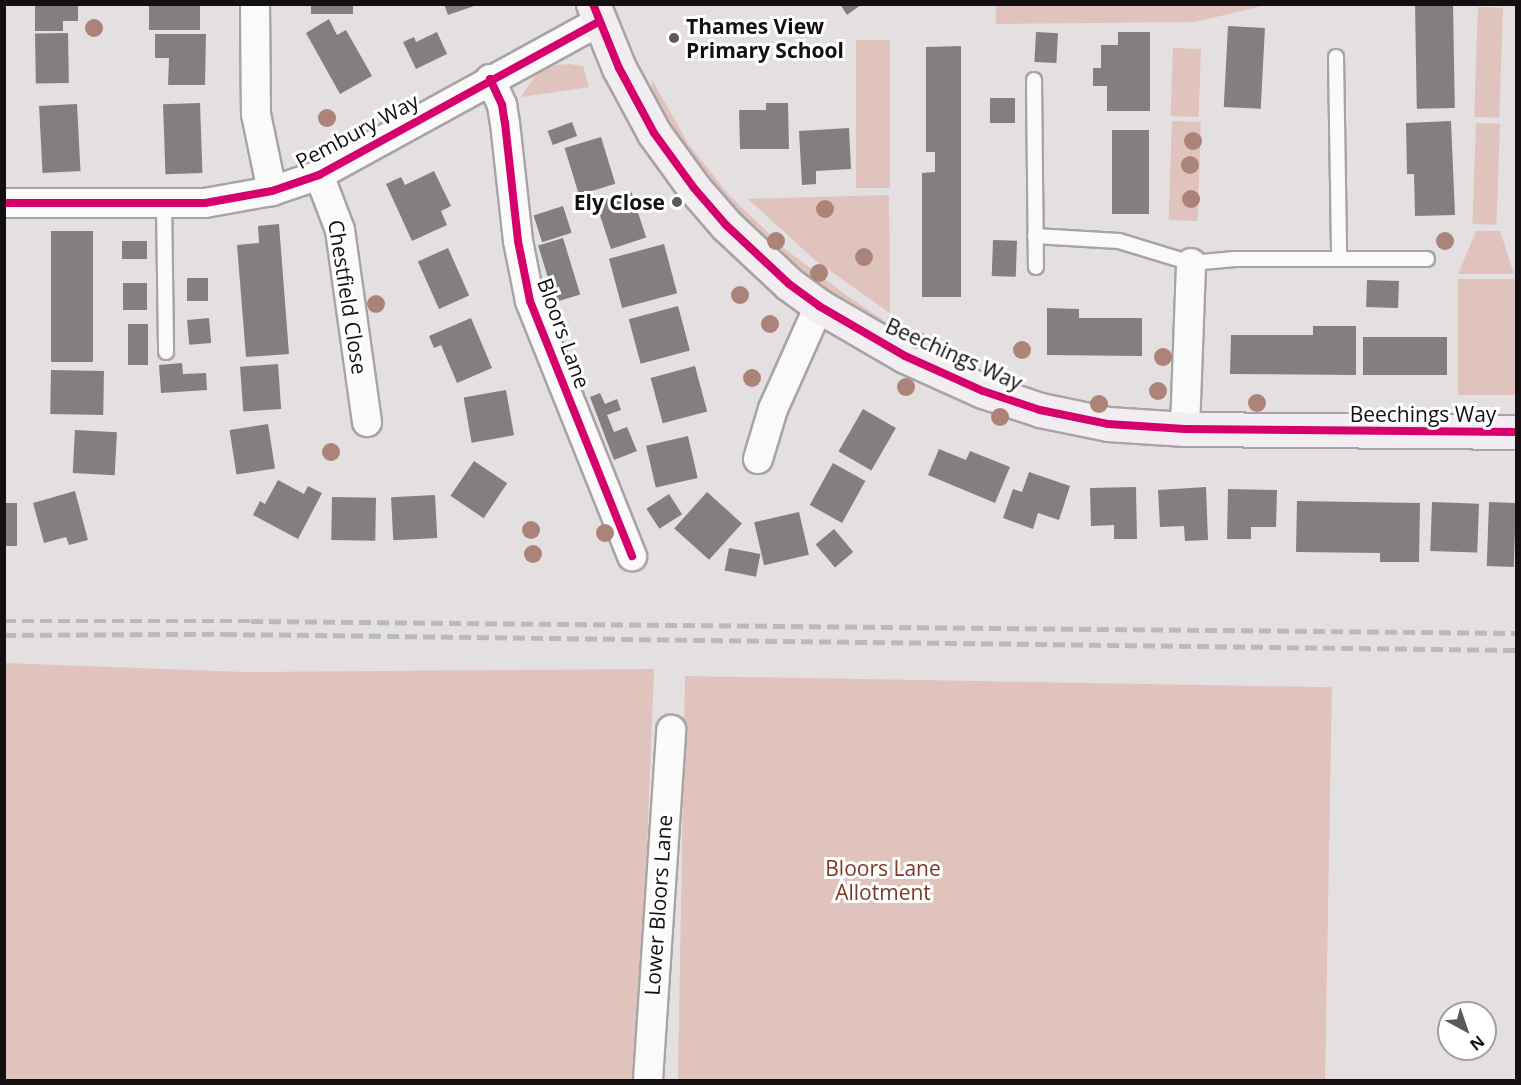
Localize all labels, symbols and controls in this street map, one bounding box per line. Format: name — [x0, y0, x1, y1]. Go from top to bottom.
place label: Thames View Primary School — [686, 13, 844, 63]
marker: Thames View Primary School — [667, 31, 681, 45]
street label: Pembury Way — [291, 88, 423, 174]
place label: Ely Close — [574, 189, 665, 215]
marker: Ely Close — [670, 195, 684, 209]
street label: Chestfield Close — [323, 218, 373, 376]
street label: Bloors Lane — [532, 274, 596, 392]
street label: Beechings Way — [882, 313, 1026, 395]
street label: Beechings Way — [1350, 401, 1496, 427]
street label: Lower Bloors Lane — [639, 814, 677, 996]
park label: Bloors Lane Allotment — [825, 855, 941, 905]
north arrow — [1437, 1001, 1497, 1061]
text: N — [1465, 1031, 1489, 1056]

